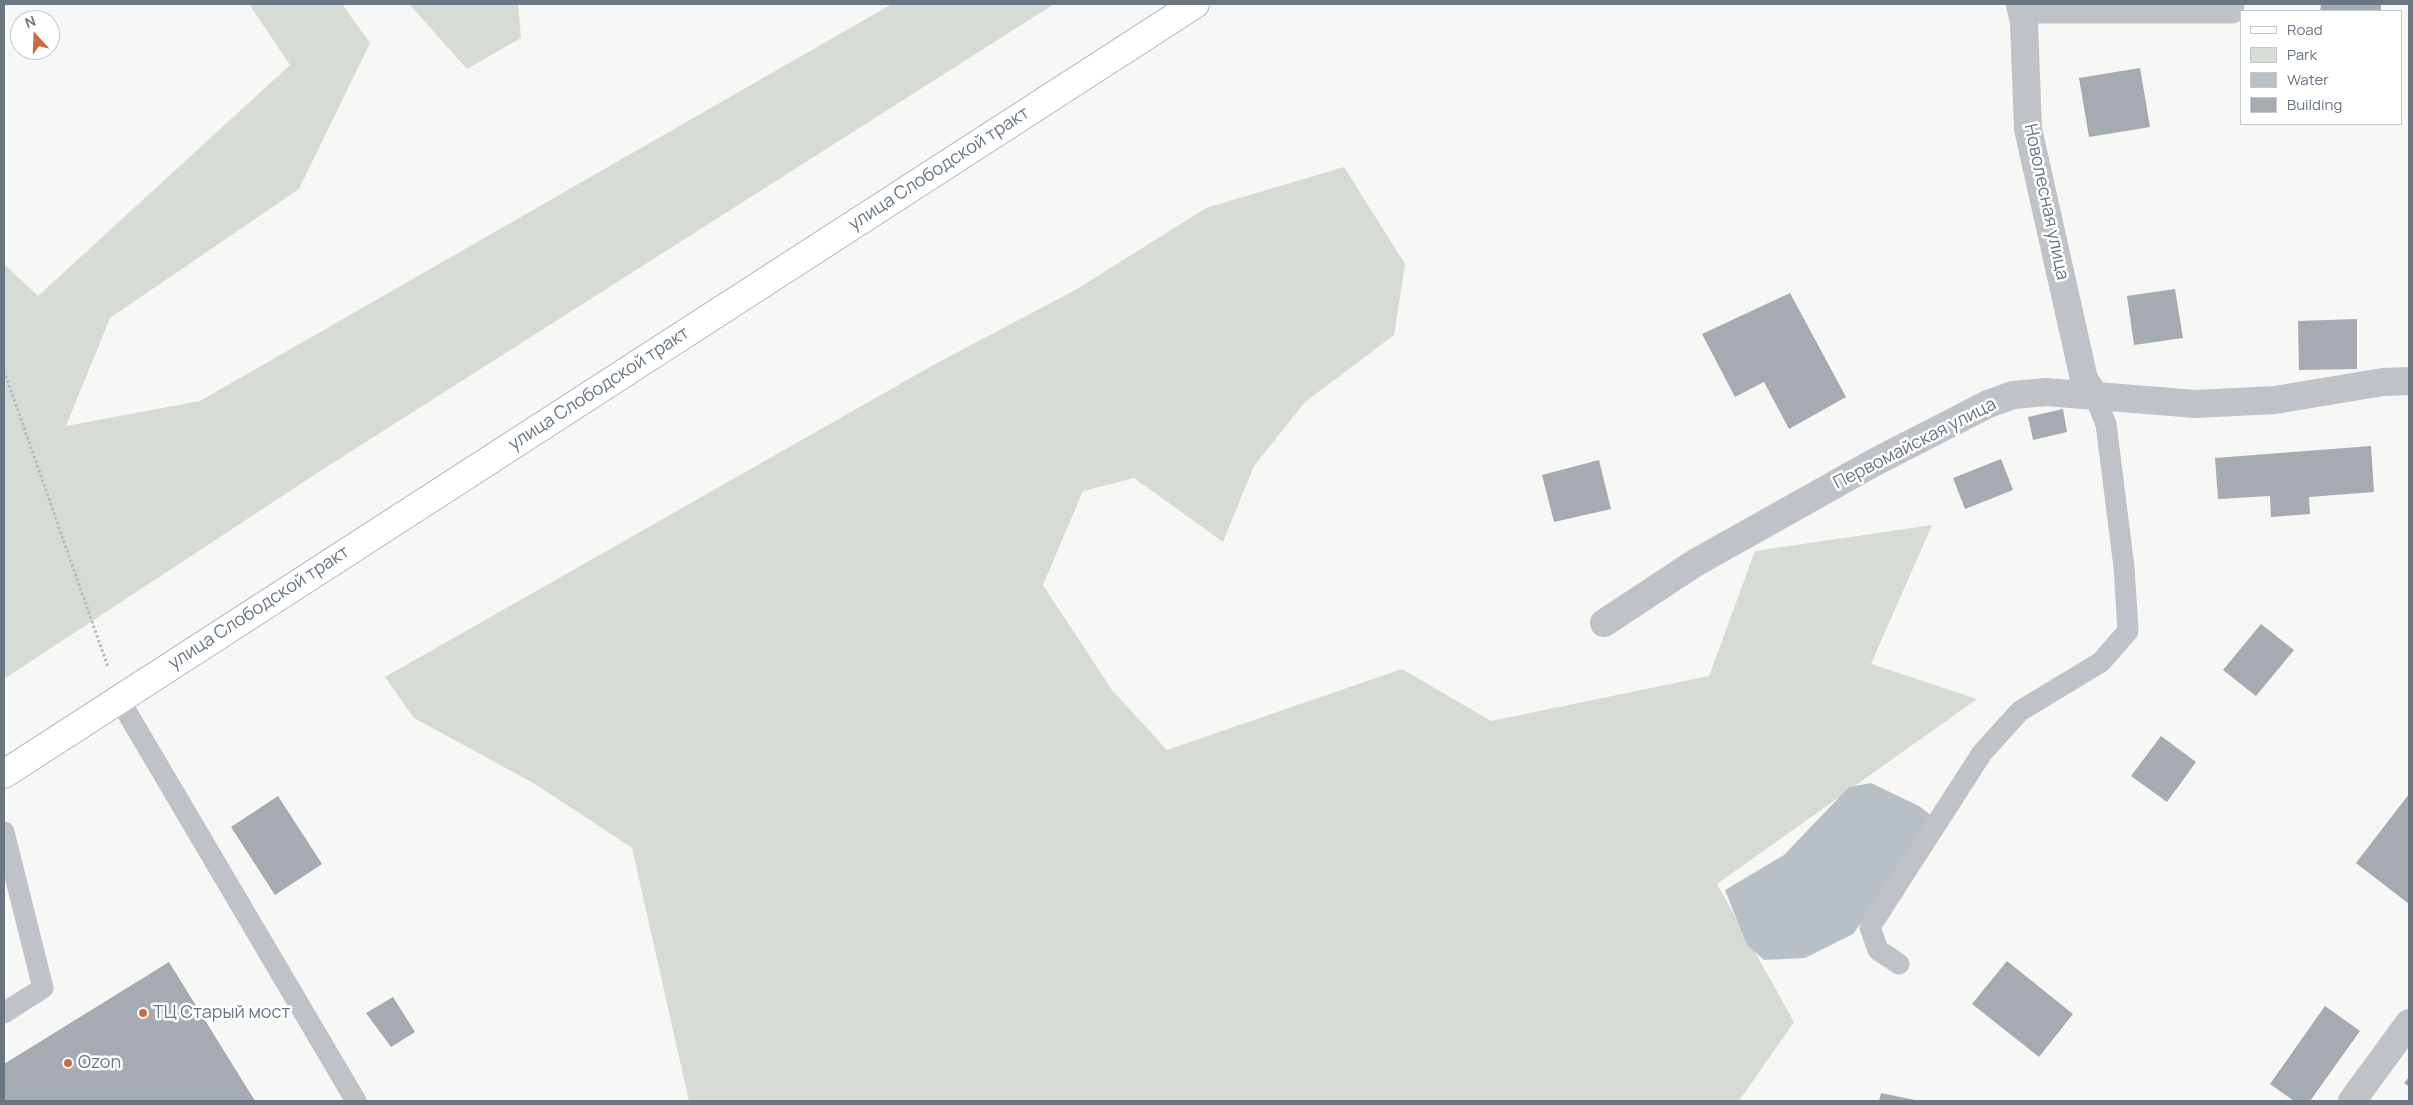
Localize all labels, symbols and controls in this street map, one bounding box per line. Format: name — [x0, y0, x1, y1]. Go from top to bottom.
north arrow — [10, 10, 60, 60]
legend — [2240, 10, 2403, 125]
text: N — [22, 11, 38, 32]
text: Road — [2287, 19, 2323, 40]
text: Park — [2287, 44, 2317, 65]
text: Water — [2287, 69, 2329, 90]
text: Building — [2287, 94, 2342, 115]
street label: улица Слободской тракт — [845, 102, 1033, 236]
street label: Новолесная улица — [2019, 122, 2073, 282]
street label: улица Слободской тракт — [505, 322, 693, 456]
street label: Первомайская улица — [1830, 394, 2000, 494]
street label: улица Слободской тракт — [165, 541, 353, 675]
place label: ТЦ Старый мост — [153, 1002, 290, 1024]
marker: ТЦ Старый мост — [137, 1007, 149, 1019]
place label: Ozon — [78, 1052, 121, 1074]
marker: Ozon — [62, 1057, 74, 1069]

